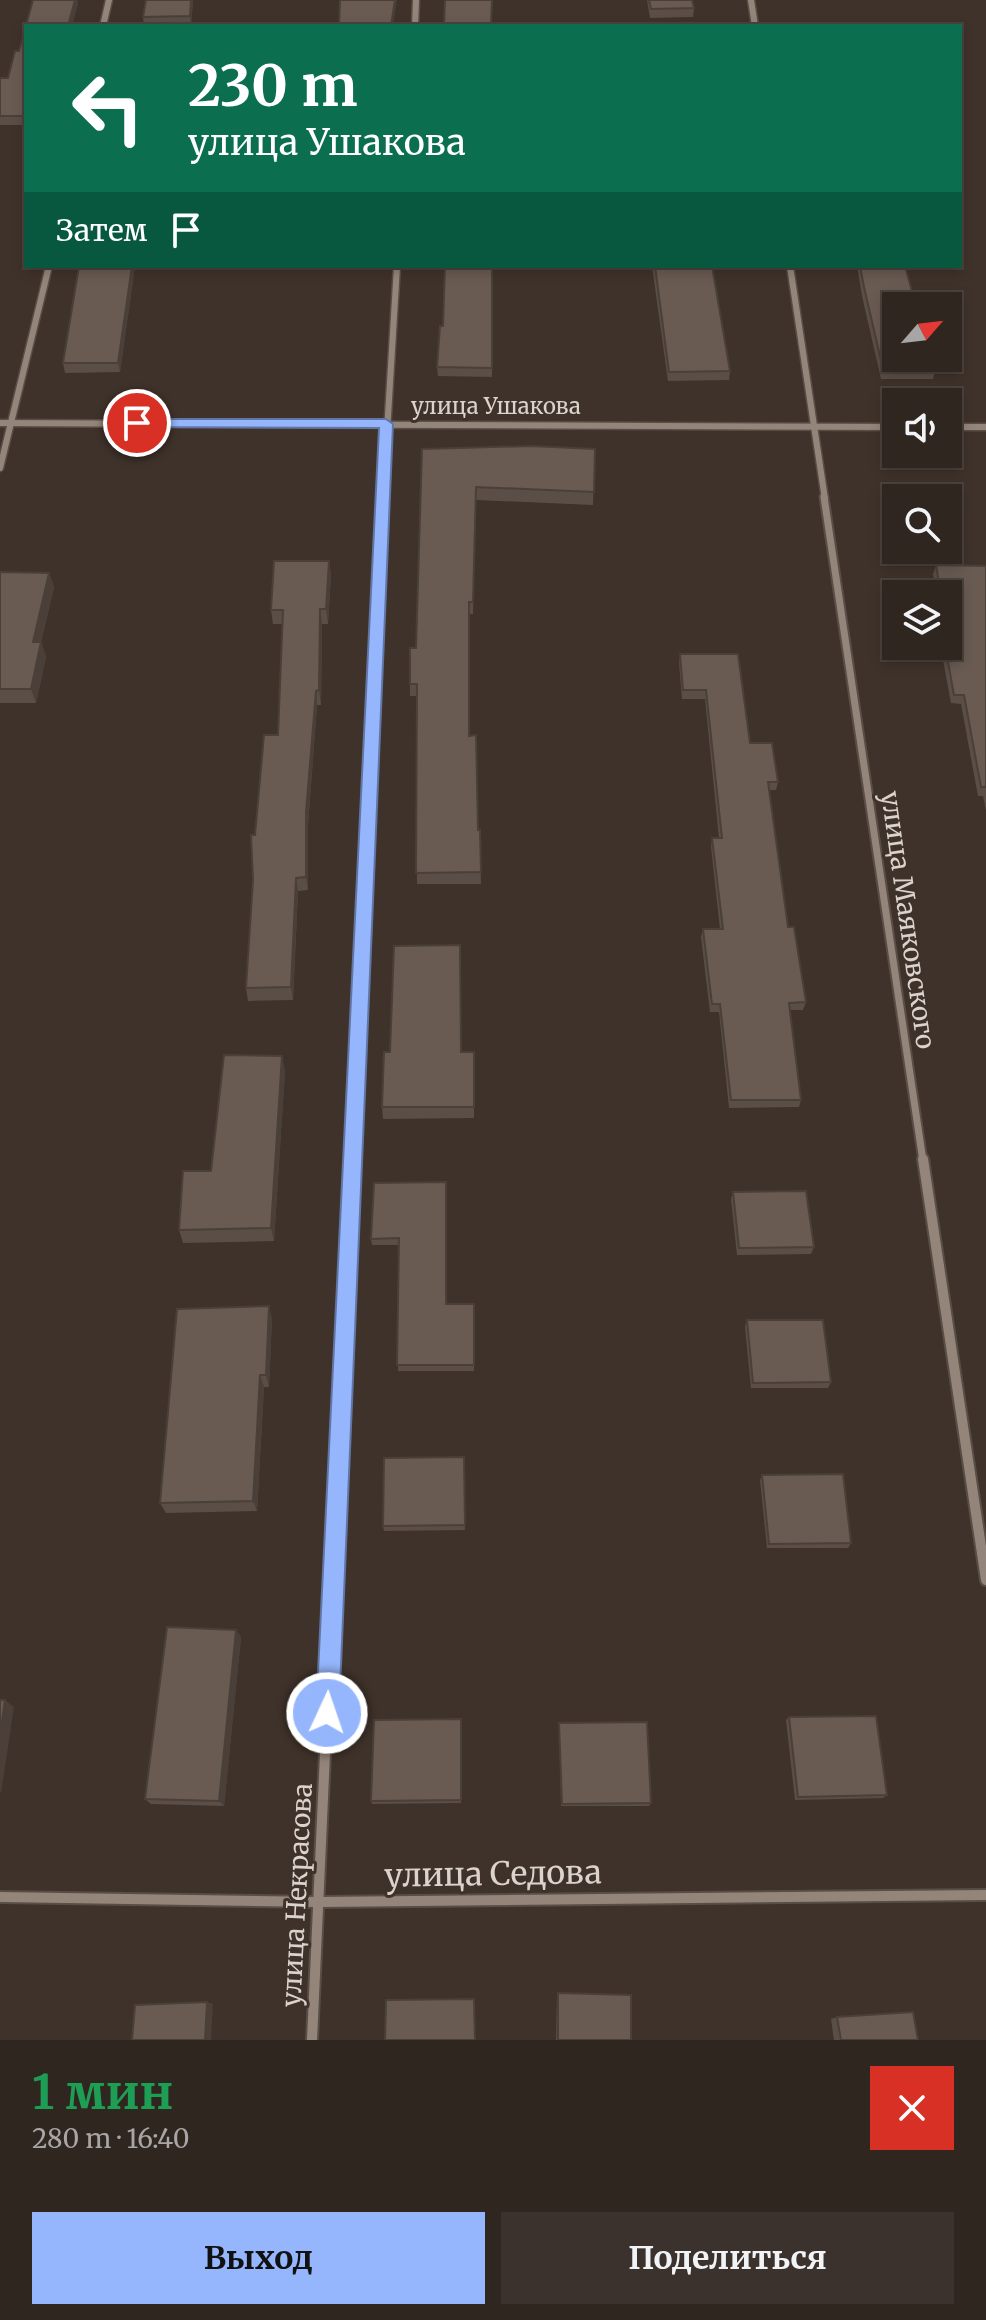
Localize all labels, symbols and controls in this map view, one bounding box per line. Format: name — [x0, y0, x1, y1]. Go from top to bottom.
text: 230 m — [188, 51, 358, 121]
icon: left — [56, 56, 160, 160]
text: улица Ушакова — [188, 120, 466, 165]
icon: arrive — [164, 208, 208, 252]
text: Затем — [56, 211, 148, 249]
north arrow — [882, 292, 962, 372]
map controls — [882, 292, 962, 660]
button: sound — [882, 388, 962, 468]
pin — [103, 389, 171, 457]
street label: улица Ушакова — [411, 392, 581, 420]
icon: arrive — [115, 401, 159, 445]
button: search — [882, 484, 962, 564]
button: layers — [882, 580, 962, 660]
street label: улица Маяковского — [874, 789, 943, 1051]
position arrow — [285, 1671, 369, 1755]
street label: улица Некрасова — [274, 1782, 319, 2008]
street label: улица Седова — [384, 1852, 602, 1896]
text: 1 мин — [32, 2062, 173, 2122]
button: close — [870, 2066, 954, 2150]
text: 280 m · 16:40 — [32, 2122, 190, 2155]
button: Выход — [32, 2212, 485, 2304]
button: Поделиться — [501, 2212, 954, 2304]

